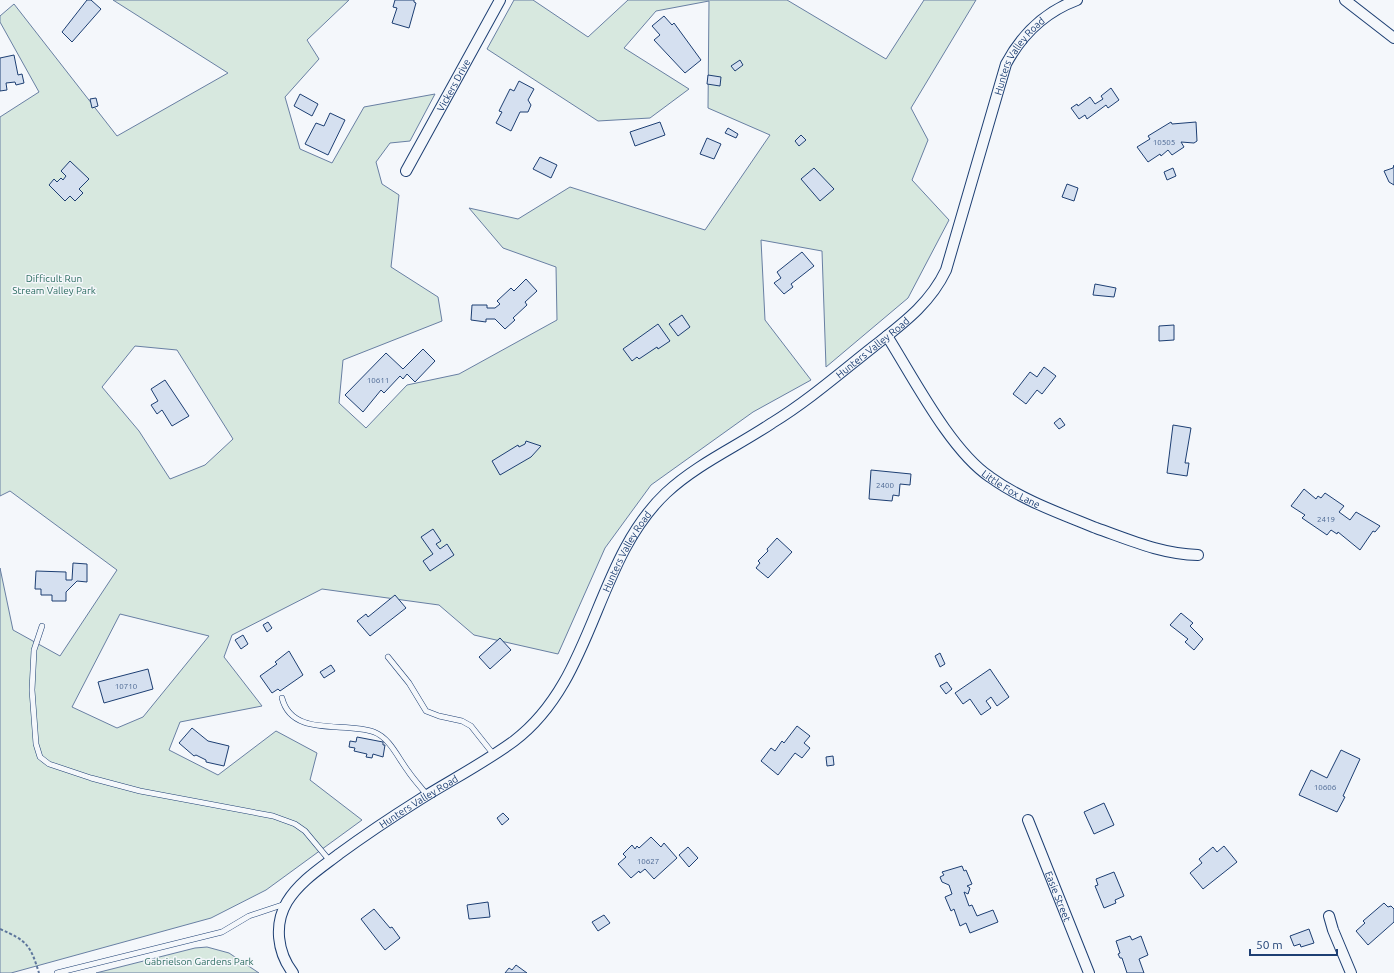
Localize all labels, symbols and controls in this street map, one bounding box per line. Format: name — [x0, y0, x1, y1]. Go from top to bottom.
street label: Hunters Valley Road — [992, 15, 1047, 96]
street label: Vickers Drive — [435, 57, 473, 114]
house number: 10505 — [1153, 138, 1175, 147]
park label: Difficult Run Stream Valley Park — [12, 273, 96, 296]
street label: Hunters Valley Road — [834, 315, 912, 381]
house number: 10611 — [367, 376, 389, 385]
street label: Little Fox Lane — [979, 468, 1042, 510]
house number: 2400 — [876, 481, 895, 490]
street label: Hunters Valley Road — [600, 509, 653, 594]
house number: 2419 — [1317, 515, 1335, 524]
house number: 10710 — [115, 682, 138, 691]
street label: Hunters Valley Road — [377, 773, 460, 830]
house number: 10606 — [1314, 783, 1337, 792]
house number: 10627 — [637, 857, 659, 866]
street label: Easie Street — [1043, 870, 1073, 923]
scale bar — [1250, 931, 1337, 957]
text: 50 m — [1256, 938, 1283, 951]
park label: Gabrielson Gardens Park — [144, 956, 254, 967]

